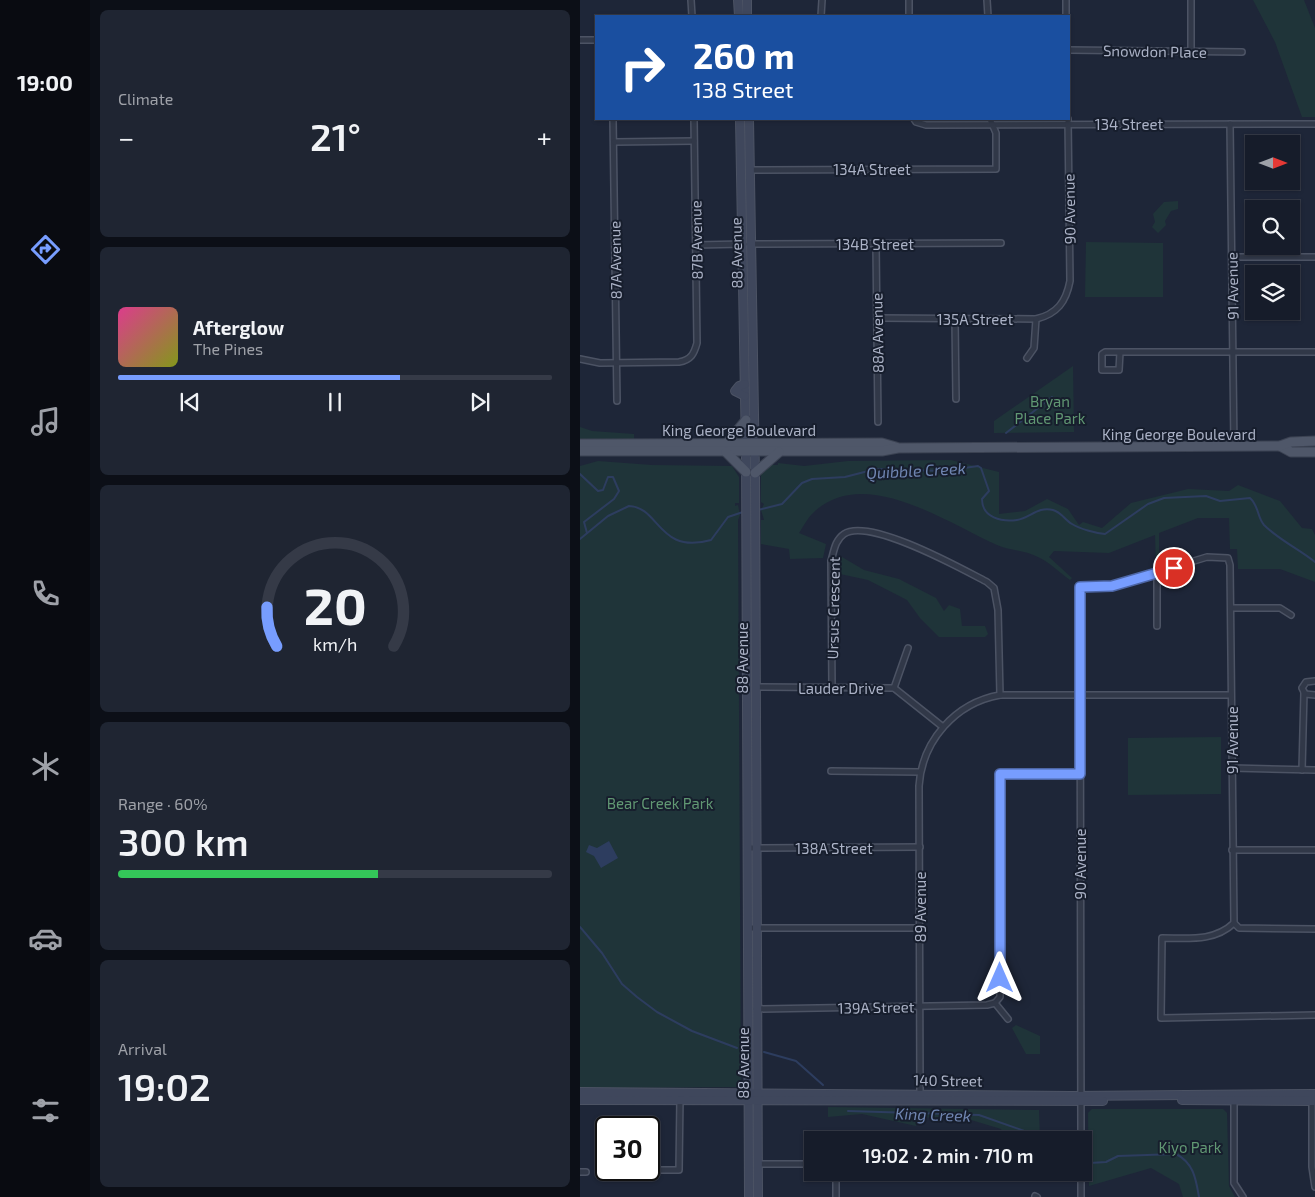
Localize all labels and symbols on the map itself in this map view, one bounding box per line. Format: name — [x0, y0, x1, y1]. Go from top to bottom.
street label: Snowdon Place — [1103, 41, 1207, 61]
street label: 134 Street — [1095, 115, 1164, 133]
north arrow — [1245, 135, 1300, 190]
street label: 134A Street — [833, 160, 911, 178]
street label: 90 Avenue — [1059, 173, 1079, 245]
street label: 87B Avenue — [686, 200, 706, 280]
street label: 88 Avenue — [726, 217, 746, 289]
street label: 87A Avenue — [605, 221, 625, 299]
street label: 134B Street — [836, 235, 914, 253]
street label: 91 Avenue — [1222, 252, 1242, 320]
street label: 88A Avenue — [867, 293, 887, 373]
street label: 135A Street — [937, 310, 1013, 328]
park label: Bryan Place Park — [1015, 392, 1086, 427]
street label: King George Boulevard — [662, 421, 816, 439]
street label: King George Boulevard — [1102, 425, 1256, 443]
water label: Quibble Creek — [866, 458, 966, 483]
pin — [1153, 547, 1195, 589]
street label: Ursus Crescent — [823, 556, 843, 660]
street label: 88 Avenue — [733, 622, 751, 694]
street label: Lauder Drive — [798, 679, 884, 697]
street label: 91 Avenue — [1223, 706, 1241, 774]
park label: Bear Creek Park — [607, 794, 714, 812]
street label: 90 Avenue — [1071, 829, 1089, 899]
street label: 138A Street — [795, 839, 873, 857]
street label: 89 Avenue — [911, 872, 929, 942]
position arrow — [973, 951, 1025, 1003]
street label: 139A Street — [837, 997, 915, 1017]
street label: 88 Avenue — [734, 1027, 752, 1099]
street label: 140 Street — [913, 1070, 983, 1090]
water label: King Creek — [895, 1103, 971, 1125]
speed limit sign: 30 — [595, 1116, 660, 1181]
park label: Kiyo Park — [1159, 1138, 1222, 1156]

